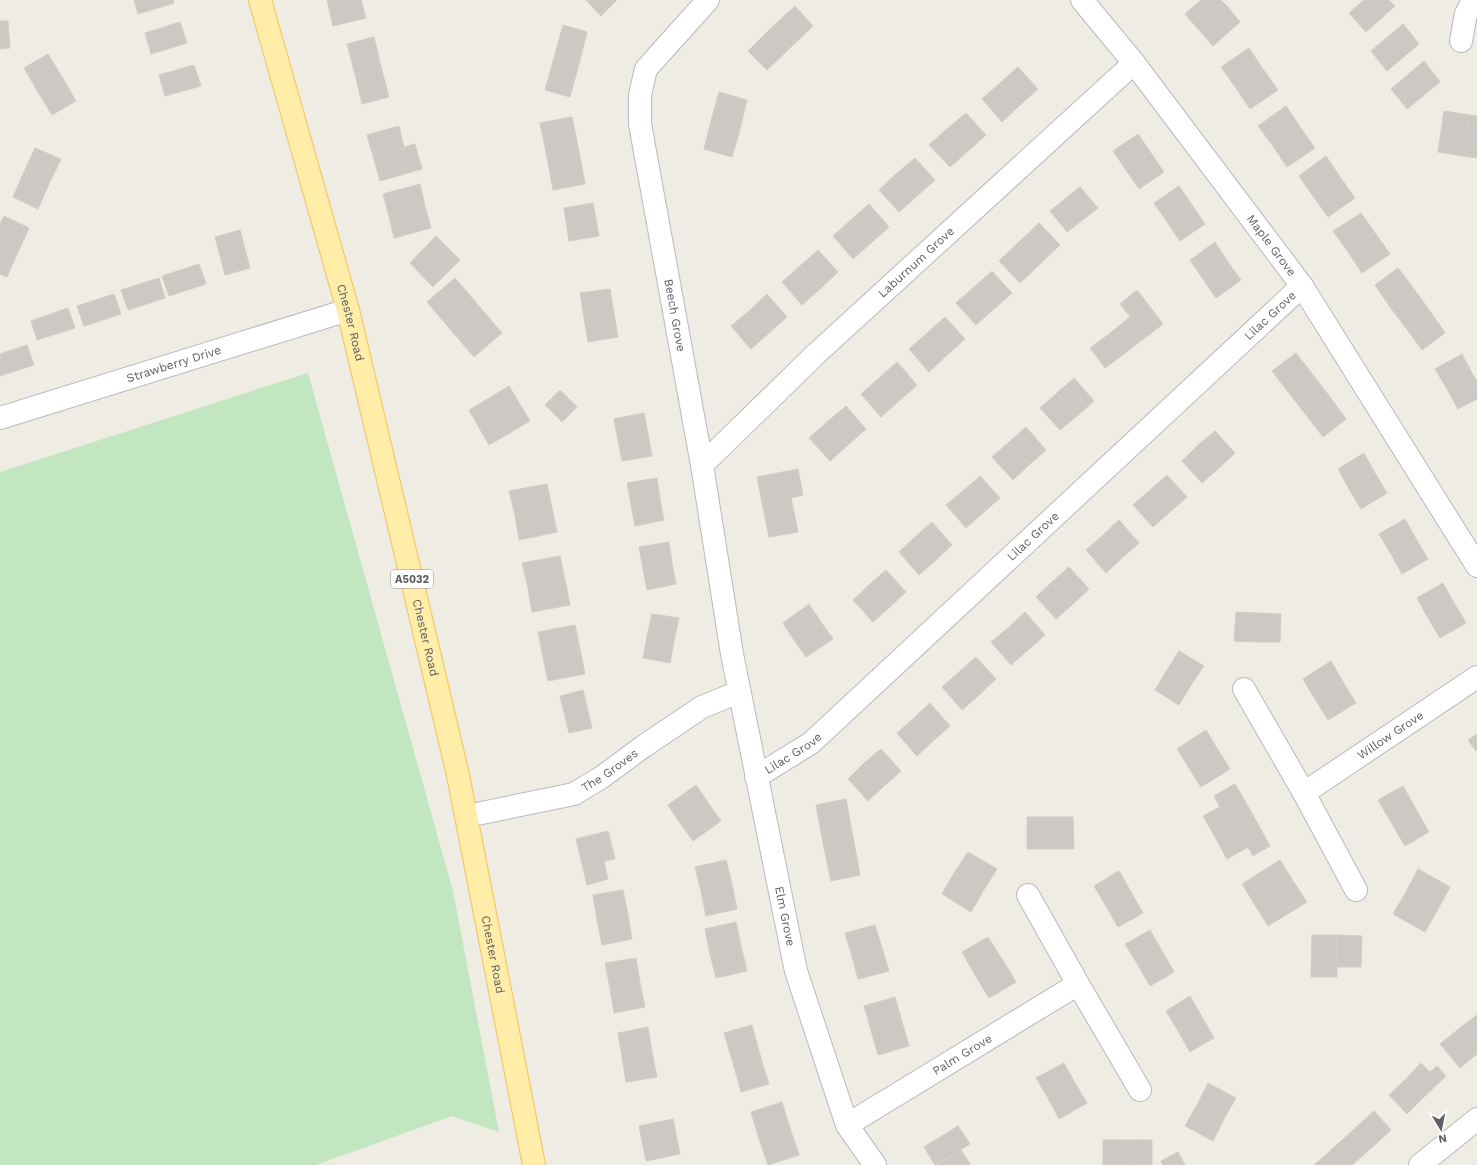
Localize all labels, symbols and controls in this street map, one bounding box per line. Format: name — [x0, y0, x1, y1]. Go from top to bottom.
street label: Maple Grove — [1244, 212, 1299, 279]
street label: Laburnum Grove — [875, 224, 957, 300]
street label: Beech Grove — [661, 278, 688, 353]
street label: Chester Road — [334, 282, 367, 362]
street label: Lilac Grove — [1241, 288, 1299, 343]
street label: Strawberry Drive — [125, 343, 223, 385]
street label: Lilac Grove — [1004, 509, 1062, 564]
road number: A5032 — [391, 570, 433, 588]
street label: Chester Road — [410, 598, 441, 678]
street label: Willow Grove — [1355, 708, 1426, 762]
street label: Lilac Grove — [762, 730, 825, 777]
street label: The Groves — [579, 746, 641, 795]
street label: Elm Grove — [772, 885, 798, 947]
street label: Chester Road — [479, 914, 507, 995]
street label: Palm Grove — [930, 1031, 995, 1078]
north arrow — [1421, 1109, 1461, 1149]
text: N — [1438, 1131, 1448, 1145]

